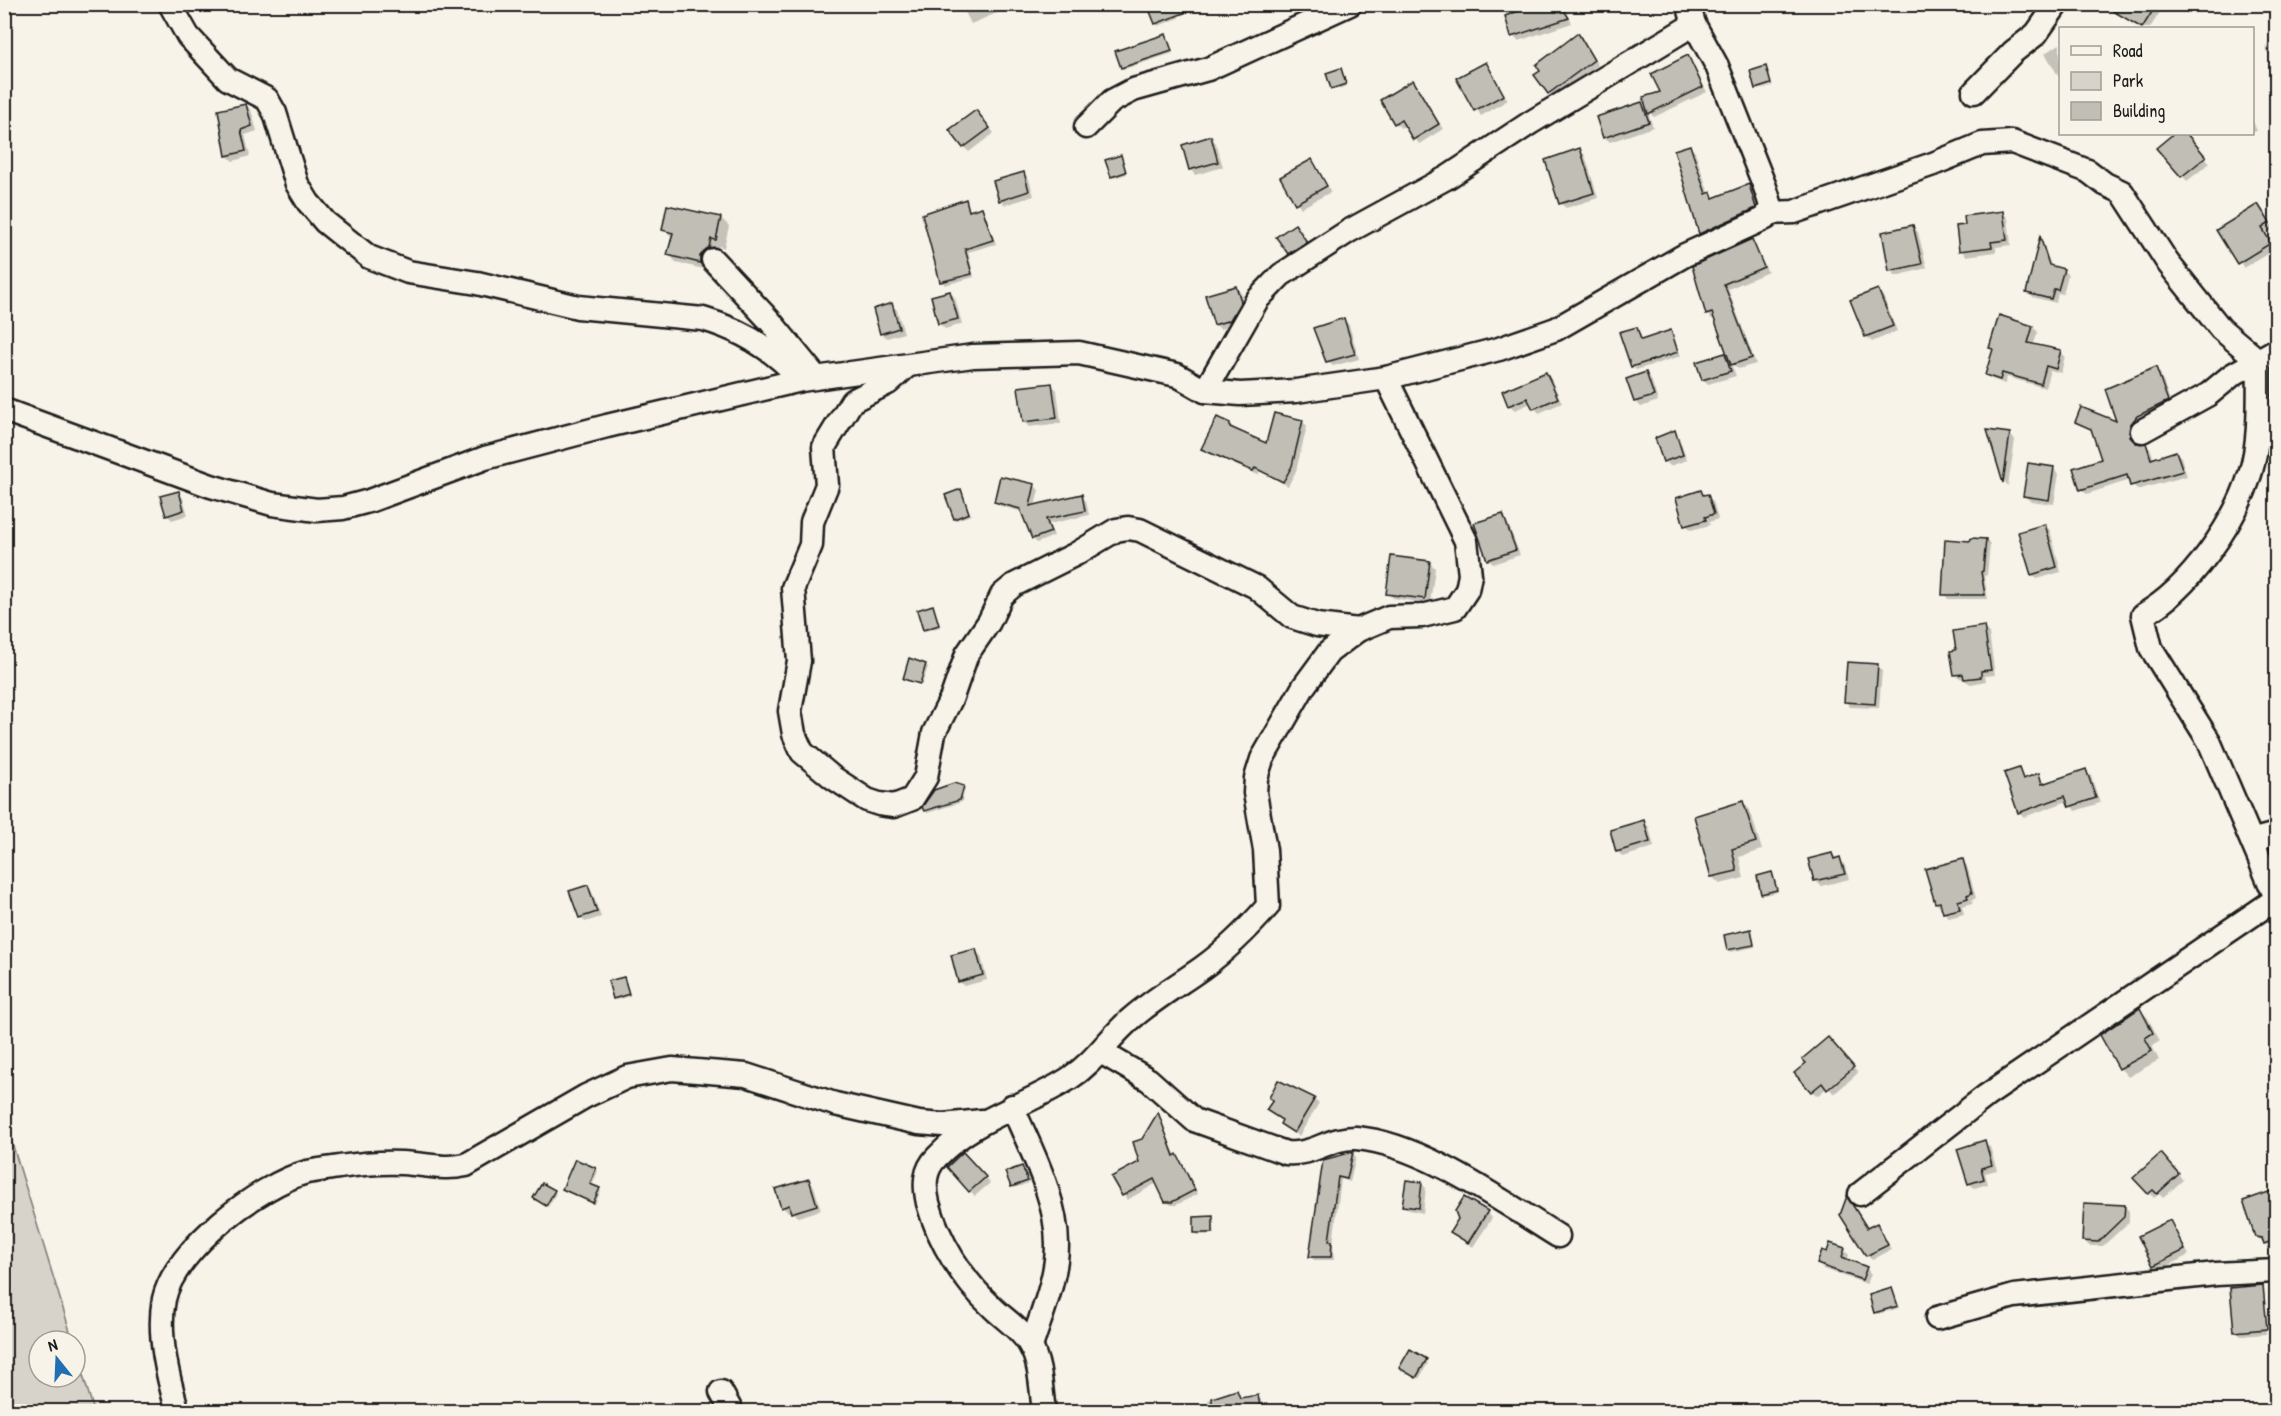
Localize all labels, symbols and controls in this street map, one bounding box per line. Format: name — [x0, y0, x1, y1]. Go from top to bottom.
legend — [2059, 27, 2254, 135]
text: Road — [2113, 38, 2143, 63]
text: Park — [2113, 68, 2144, 93]
text: Building — [2113, 98, 2165, 123]
north arrow — [27, 1329, 87, 1389]
text: N — [45, 1333, 60, 1357]

